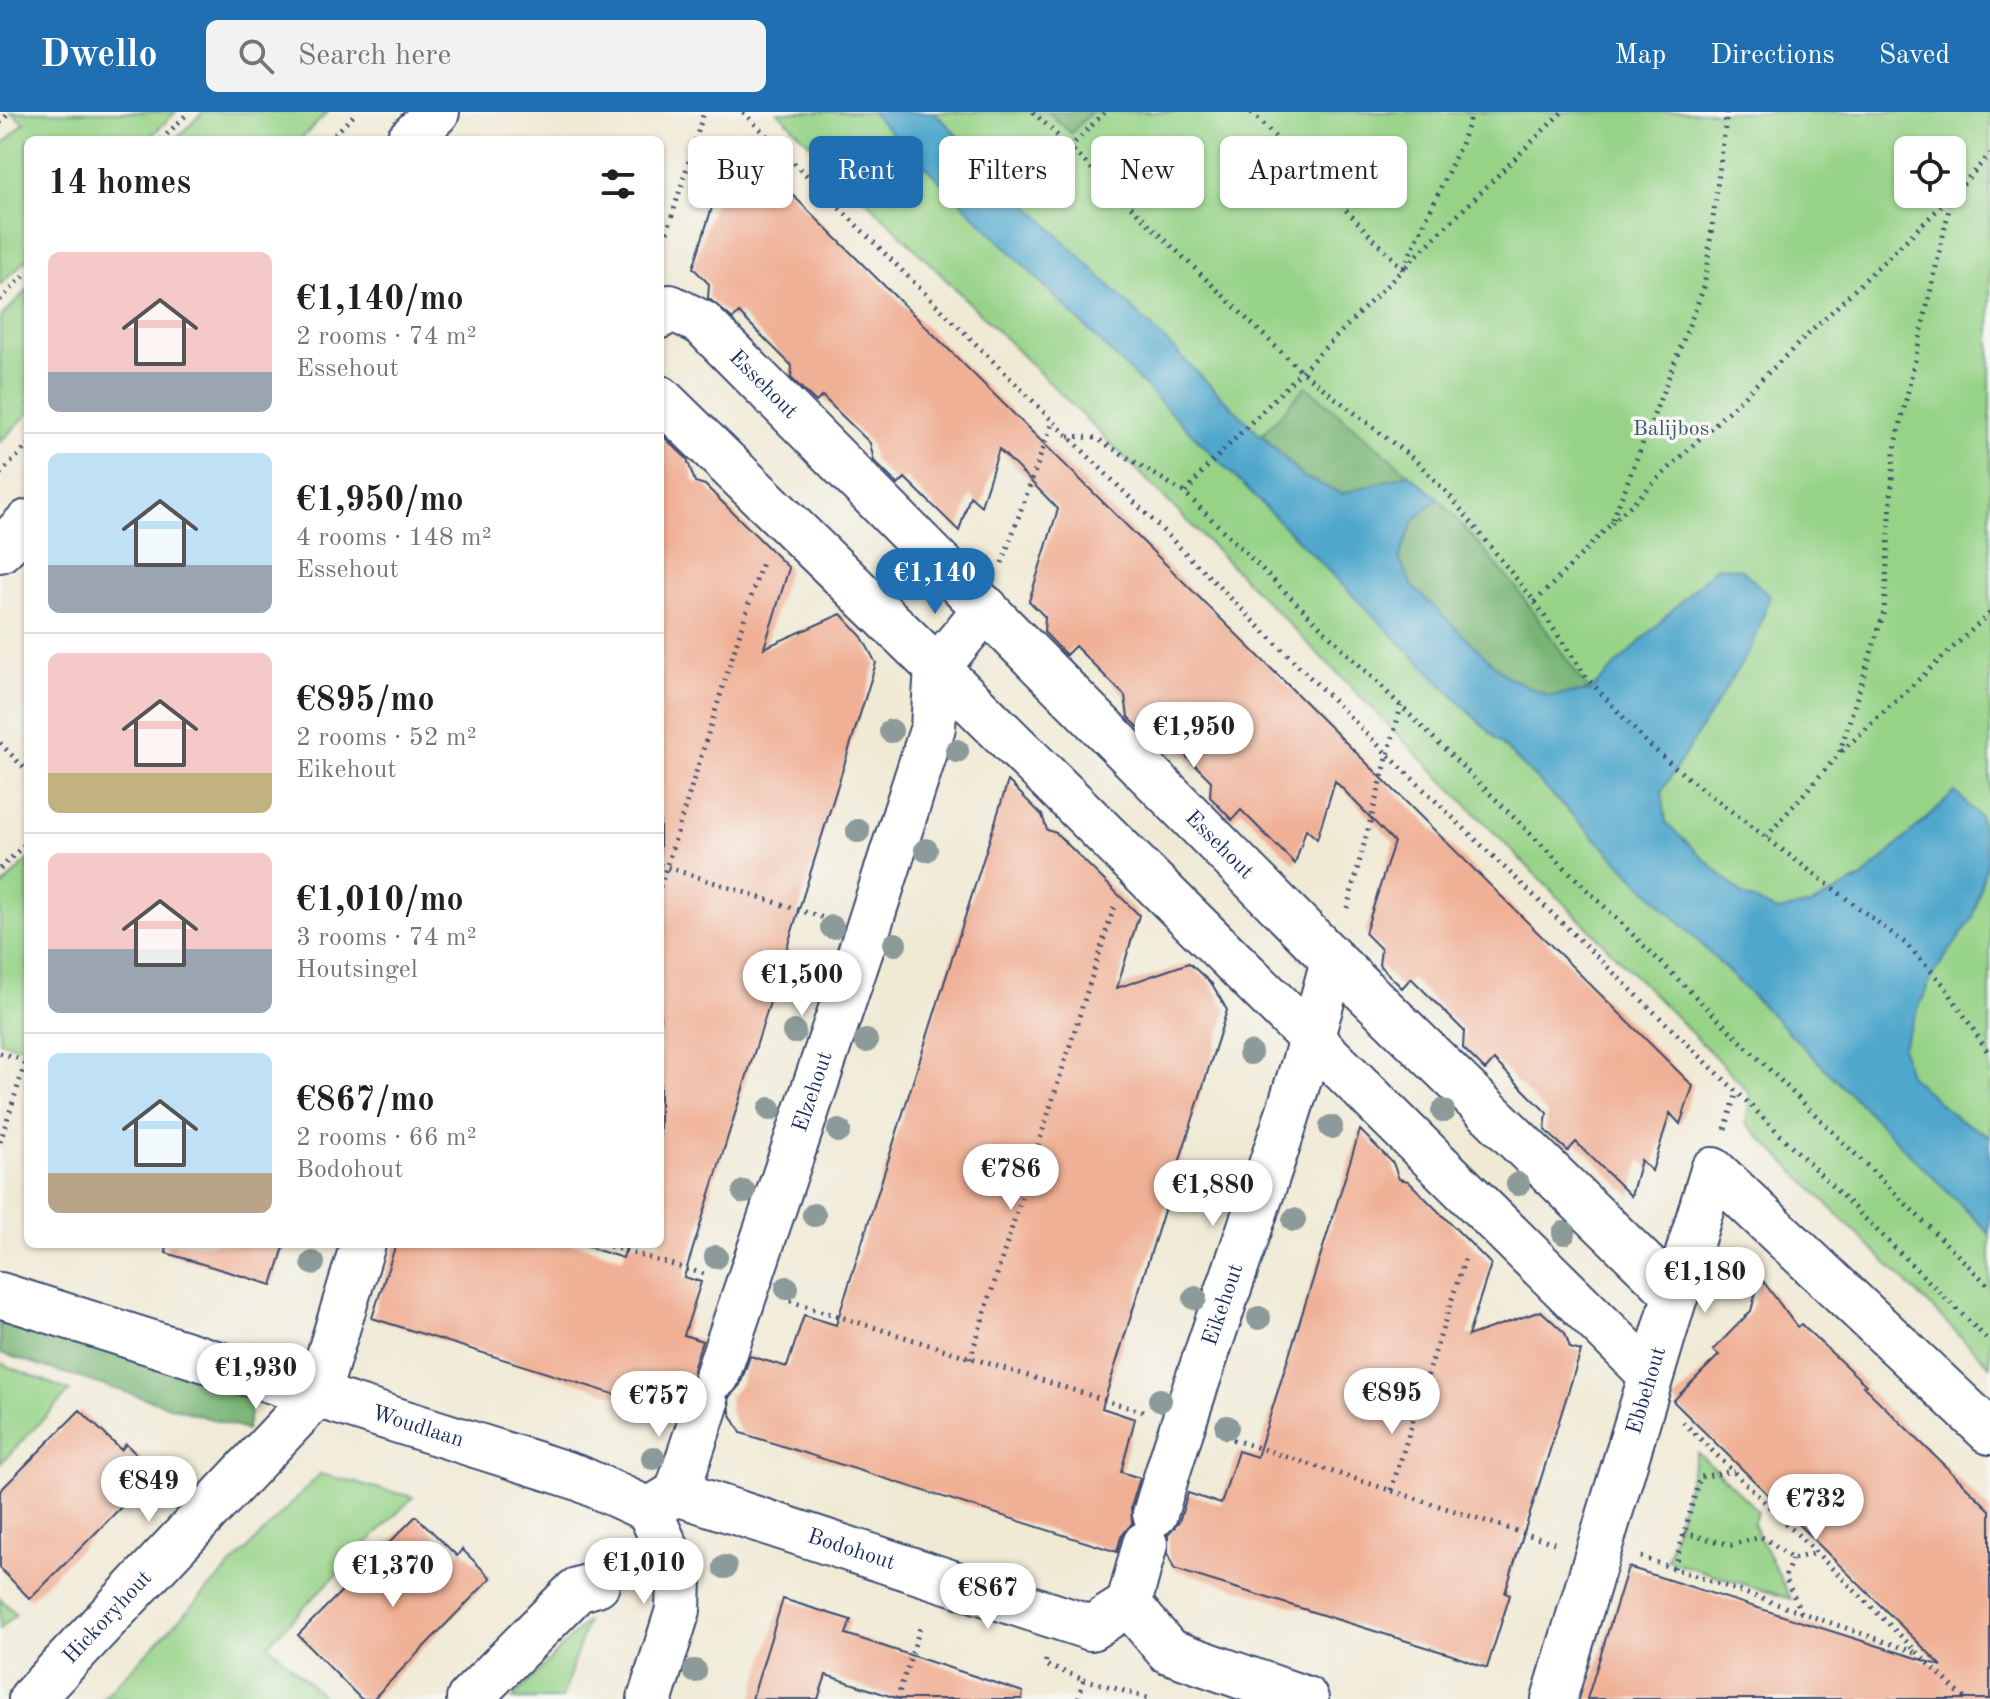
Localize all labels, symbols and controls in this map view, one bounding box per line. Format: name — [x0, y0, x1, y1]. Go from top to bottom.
search box — [206, 20, 766, 92]
icon: search — [234, 34, 278, 78]
text: Dwello — [40, 37, 158, 75]
text: Search here — [298, 41, 451, 71]
text: Map — [1614, 42, 1666, 70]
text: Directions — [1710, 42, 1835, 70]
text: Saved — [1879, 42, 1950, 70]
chip: Buy — [688, 136, 793, 208]
chip: Rent — [809, 136, 923, 208]
chip: Filters — [939, 136, 1075, 208]
chip: New — [1091, 136, 1204, 208]
chip: Apartment — [1220, 136, 1407, 208]
map controls — [1894, 136, 1966, 208]
button: locate — [1894, 136, 1966, 208]
icon: filters — [596, 162, 640, 206]
text: 14 homes — [48, 167, 191, 201]
text: €1,140/mo — [296, 283, 464, 317]
icon: home — [112, 284, 208, 380]
text: 2 rooms · 74 m² — [296, 324, 477, 350]
street label: Essehout — [725, 346, 801, 423]
text: Essehout — [296, 356, 399, 382]
park label: Balijbos — [1633, 418, 1709, 440]
text: €1,950/mo — [296, 484, 464, 518]
icon: home — [112, 485, 208, 581]
text: 4 rooms · 148 m² — [296, 525, 492, 551]
pin: €1,140 — [870, 548, 1000, 616]
text: Essehout — [296, 557, 399, 583]
text: €1,140 — [894, 561, 976, 587]
text: €895/mo — [296, 684, 435, 718]
icon: home — [112, 685, 208, 781]
pin: €1,950 — [1129, 702, 1259, 770]
text: €1,950 — [1153, 715, 1235, 741]
text: 2 rooms · 52 m² — [296, 725, 477, 751]
text: Eikehout — [296, 757, 396, 783]
street label: Essehout — [1181, 806, 1257, 884]
text: €1,010/mo — [296, 884, 464, 918]
icon: home — [112, 885, 208, 981]
text: 3 rooms · 74 m² — [296, 925, 477, 951]
pin: €1,500 — [737, 950, 867, 1018]
text: Houtsingel — [296, 957, 418, 983]
text: €1,500 — [761, 963, 843, 989]
street label: Elzehout — [789, 1049, 837, 1135]
text: €867/mo — [296, 1084, 435, 1118]
icon: home — [112, 1085, 208, 1181]
text: 2 rooms · 66 m² — [296, 1125, 477, 1151]
pin: €786 — [964, 1144, 1058, 1212]
text: Bodohout — [296, 1157, 403, 1183]
text: €786 — [981, 1157, 1041, 1183]
pin: €1,880 — [1148, 1160, 1278, 1228]
text: €1,880 — [1172, 1173, 1254, 1199]
pin: €1,180 — [1640, 1247, 1770, 1315]
text: €1,180 — [1664, 1260, 1746, 1286]
street label: Eikehout — [1199, 1261, 1247, 1349]
pin: €1,930 — [191, 1343, 321, 1411]
street label: Ebbehout — [1623, 1344, 1670, 1437]
text: €1,930 — [215, 1356, 297, 1382]
pin: €895 — [1345, 1368, 1439, 1436]
pin: €757 — [612, 1371, 706, 1439]
text: €895 — [1362, 1381, 1422, 1407]
text: €757 — [629, 1384, 689, 1410]
street label: Woudlaan — [369, 1402, 466, 1452]
pin: €849 — [102, 1456, 196, 1524]
text: €849 — [119, 1469, 179, 1495]
pin: €732 — [1769, 1474, 1863, 1542]
text: €732 — [1786, 1487, 1846, 1513]
street label: Bodohout — [805, 1525, 898, 1574]
pin: €1,010 — [579, 1538, 709, 1606]
pin: €1,370 — [328, 1541, 458, 1609]
text: €1,010 — [603, 1551, 685, 1577]
text: €1,370 — [352, 1554, 434, 1580]
pin: €867 — [941, 1563, 1035, 1631]
street label: Hickoryhout — [59, 1567, 156, 1668]
text: €867 — [958, 1576, 1018, 1602]

